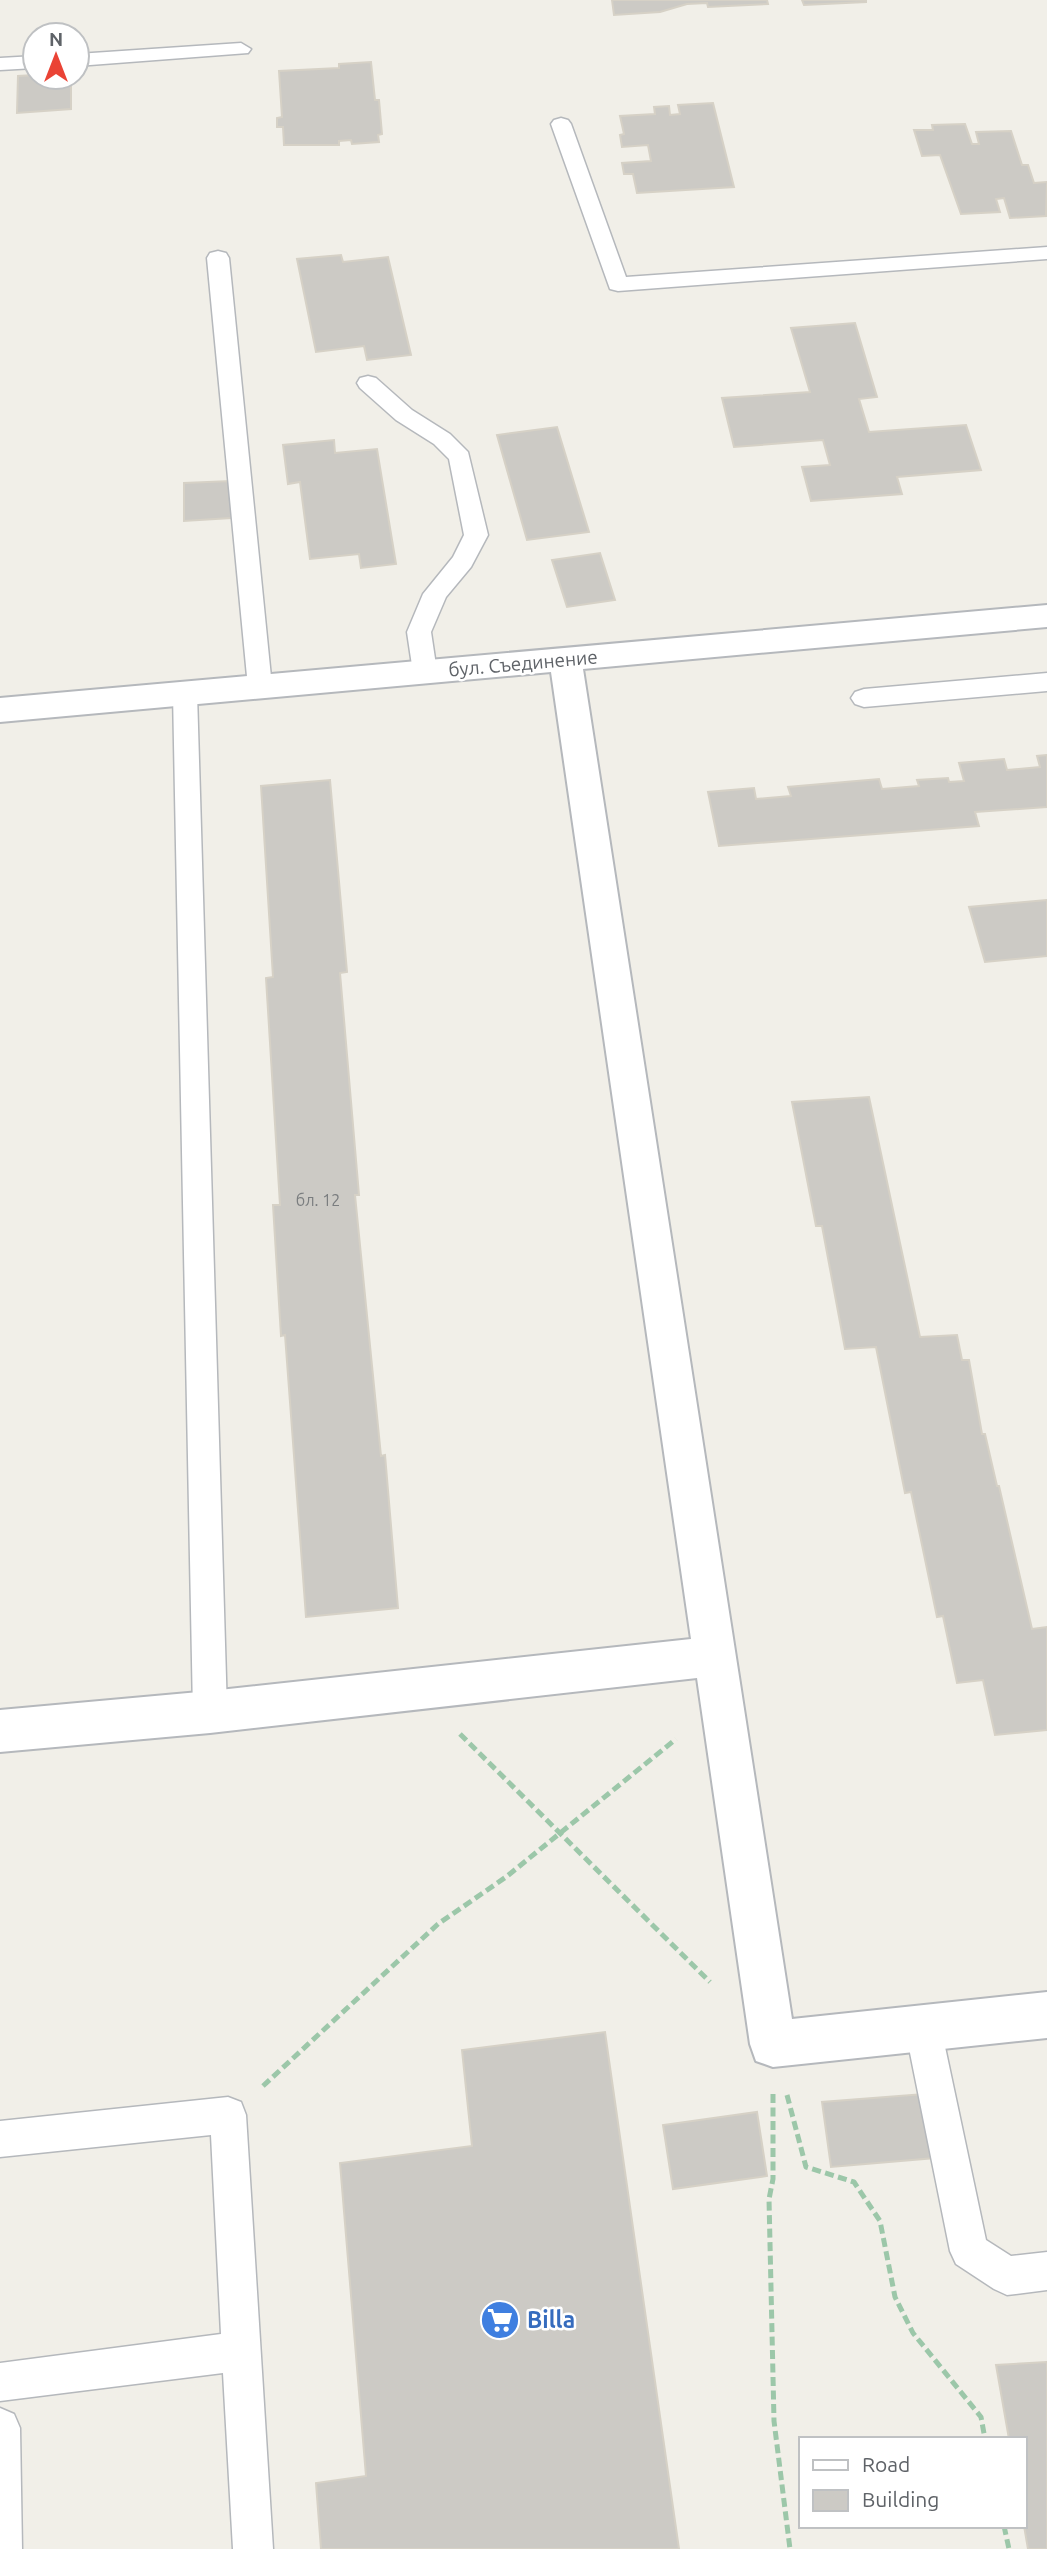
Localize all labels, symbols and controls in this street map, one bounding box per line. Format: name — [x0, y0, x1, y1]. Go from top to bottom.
north arrow — [21, 21, 91, 91]
text: N — [49, 28, 63, 50]
street label: бул. Съединение — [447, 646, 599, 680]
house number: бл. 12 — [296, 1191, 340, 1209]
supermarket icon: Billa — [479, 2299, 521, 2341]
place label: Billa — [527, 2307, 575, 2332]
legend — [799, 2437, 1026, 2528]
text: Road — [862, 2452, 910, 2476]
text: Building — [862, 2487, 939, 2511]

